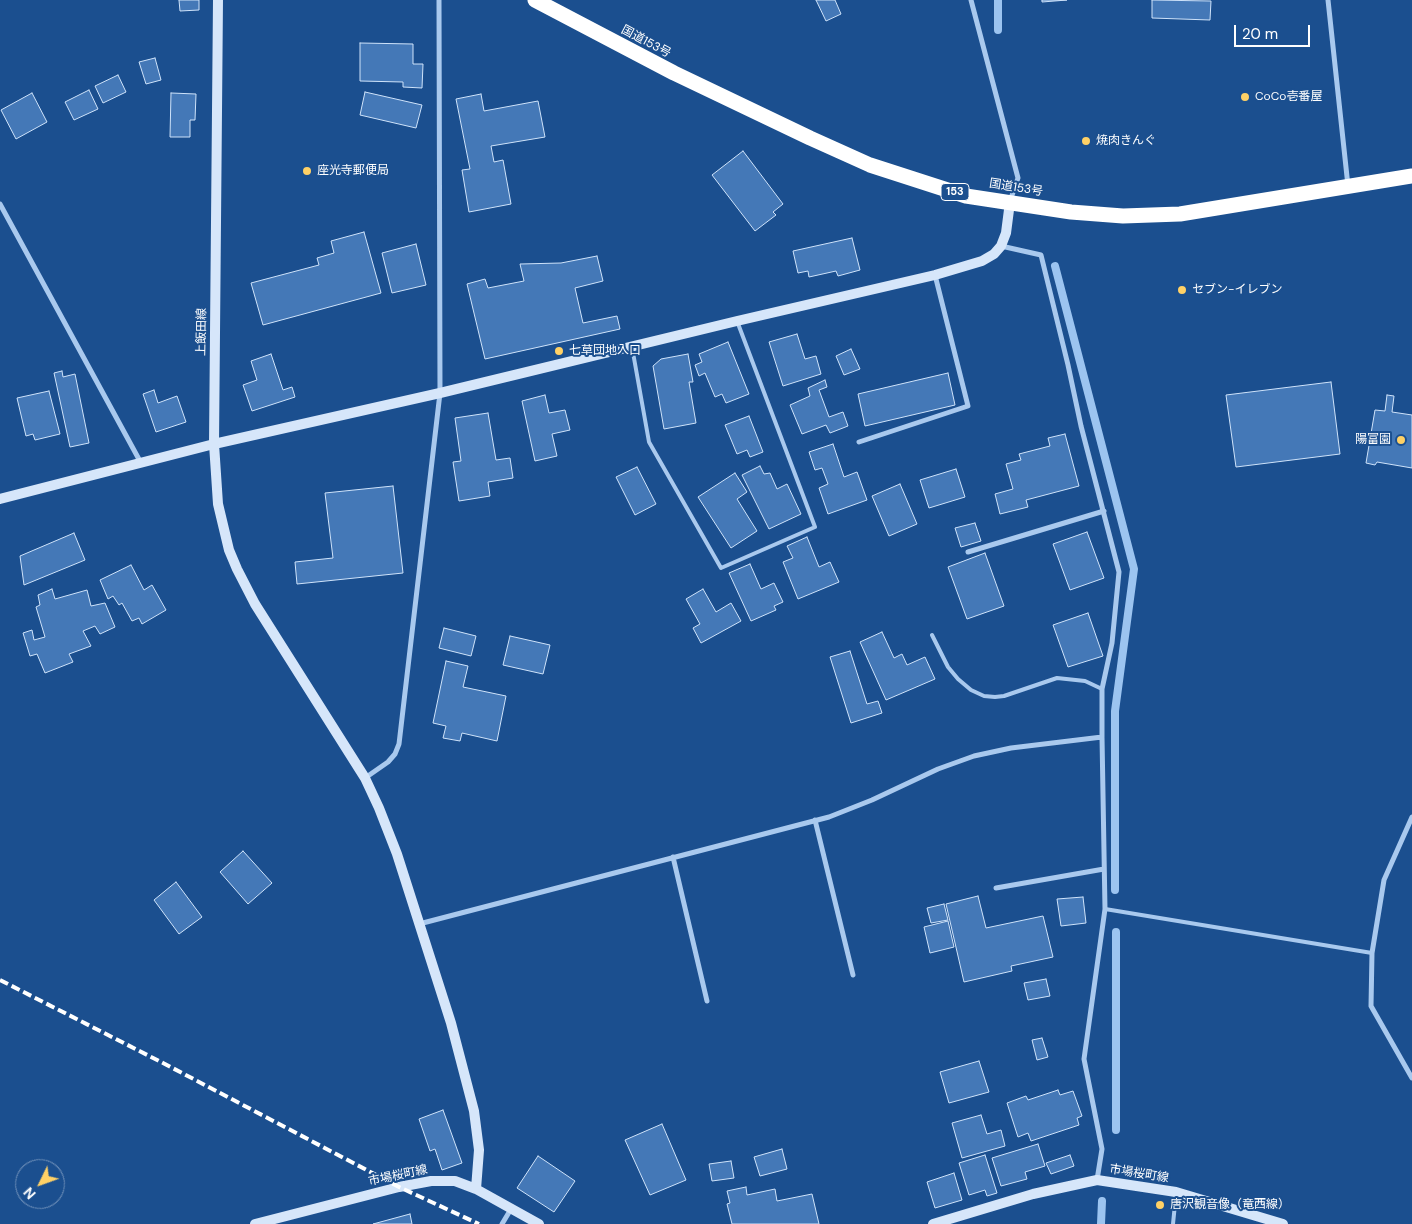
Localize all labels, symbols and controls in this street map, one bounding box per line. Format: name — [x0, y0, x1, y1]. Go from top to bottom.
scale bar — [1237, 15, 1313, 47]
street label: 国道153号 — [619, 23, 673, 61]
text: 20 m — [1242, 24, 1278, 44]
place label: CoCo壱番屋 — [1255, 90, 1322, 104]
marker: CoCo壱番屋 — [1239, 91, 1251, 103]
place label: 焼肉きんぐ — [1096, 134, 1156, 148]
marker: 焼肉きんぐ — [1080, 135, 1092, 147]
place label: 座光寺郵便局 — [317, 164, 389, 178]
marker: 座光寺郵便局 — [301, 165, 313, 177]
street label: 国道153号 — [988, 177, 1044, 199]
road number: 153 — [941, 183, 969, 200]
place label: セブン-イレブン — [1192, 283, 1282, 297]
marker: セブン-イレブン — [1176, 284, 1188, 296]
street label: 上飯田線 — [194, 308, 210, 356]
place label: 七草団地入口 — [569, 344, 641, 358]
marker: 七草団地入口 — [553, 345, 565, 357]
place label: 陽富園 — [1355, 433, 1391, 447]
marker: 陽富園 — [1395, 434, 1407, 446]
north arrow — [15, 1159, 65, 1209]
street label: 市場桜町線 — [1108, 1162, 1170, 1186]
street label: 市場桜町線 — [367, 1163, 429, 1189]
text: N — [19, 1184, 40, 1203]
place label: 唐沢観音像（竜西線） — [1170, 1198, 1290, 1212]
marker: 唐沢観音像（竜西線） — [1154, 1199, 1166, 1211]

